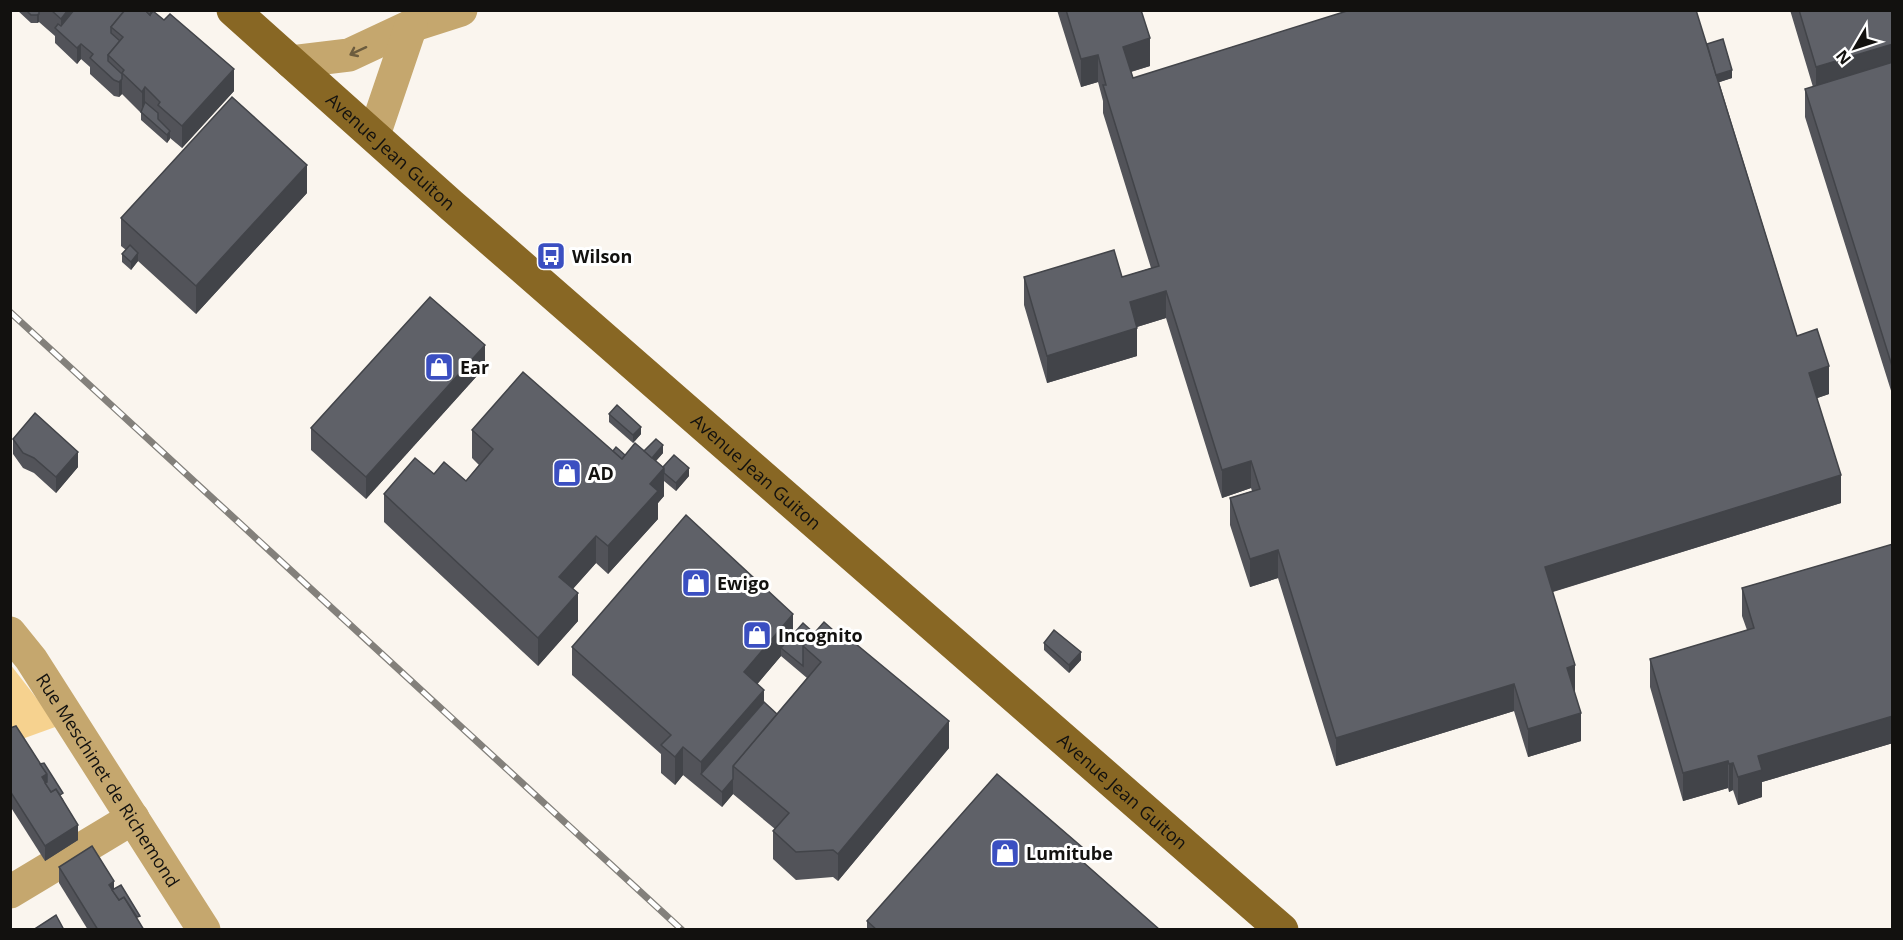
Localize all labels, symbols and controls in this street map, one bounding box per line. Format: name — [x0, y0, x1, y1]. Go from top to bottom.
north arrow — [1825, 18, 1885, 78]
one-way arrow — [349, 45, 367, 57]
text: N — [1831, 45, 1856, 69]
street label: Avenue Jean Guiton — [321, 87, 461, 215]
bus stop icon: Wilson — [535, 240, 567, 272]
place label: Wilson — [572, 244, 632, 268]
shop icon: Ear — [423, 351, 455, 383]
place label: Ear — [460, 355, 489, 379]
street label: Avenue Jean Guiton — [686, 408, 827, 535]
shop icon: AD — [551, 457, 583, 489]
place label: AD — [588, 461, 614, 485]
shop icon: Ewigo — [680, 567, 712, 599]
place label: Ewigo — [717, 571, 769, 595]
shop icon: Incognito — [741, 619, 773, 651]
place label: Incognito — [778, 623, 863, 647]
street label: Rue Meschinet de Richemond — [31, 669, 185, 891]
street label: Avenue Jean Guiton — [1053, 728, 1193, 854]
shop icon: Lumitube — [989, 837, 1021, 869]
place label: Lumitube — [1026, 841, 1113, 865]

